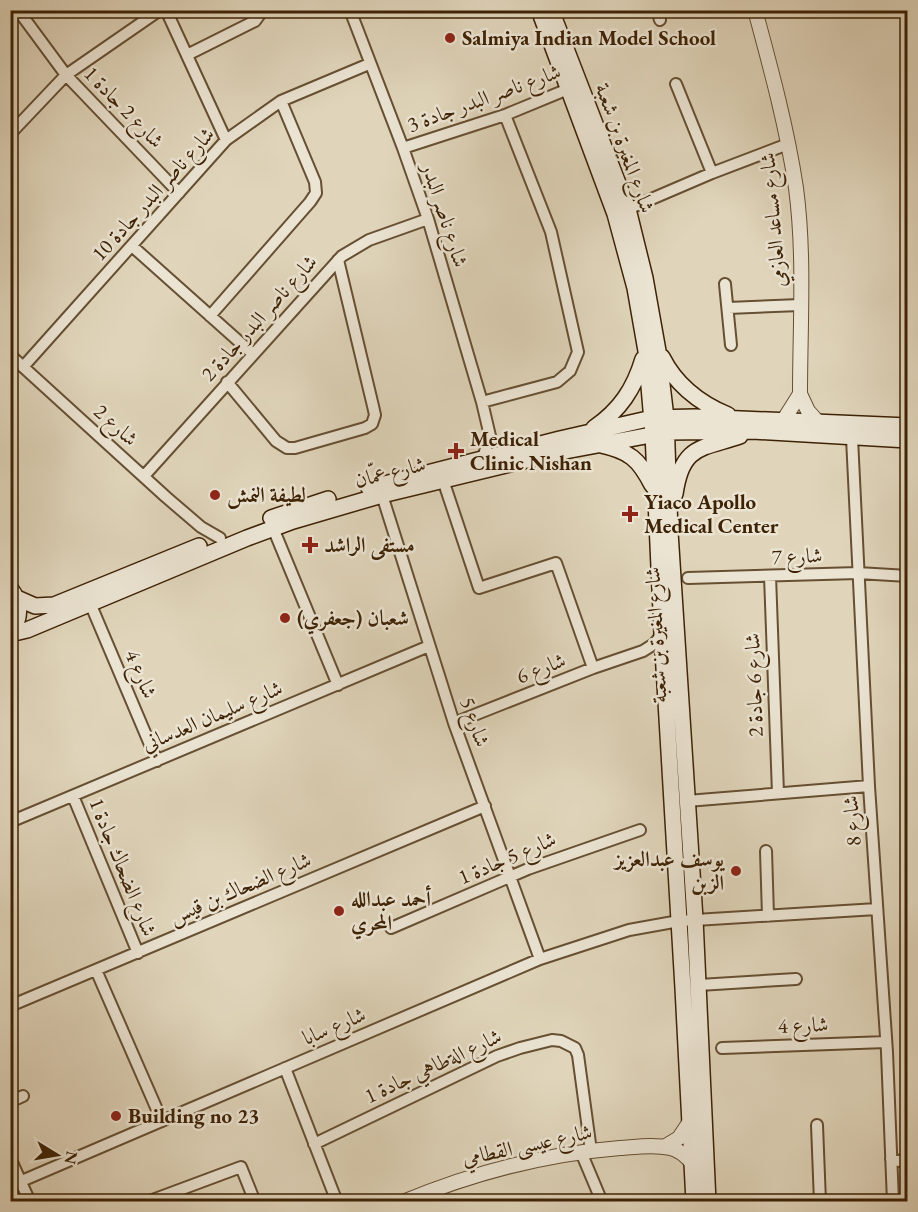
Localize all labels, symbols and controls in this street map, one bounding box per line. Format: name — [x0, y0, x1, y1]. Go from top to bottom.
place label: Salmiya Indian Model School — [462, 24, 716, 51]
marker: Salmiya Indian Model School — [443, 31, 457, 45]
street label: شارع ناصر البدر جادة 3 — [403, 57, 566, 143]
street label: شارع 2 جادة 1 — [75, 60, 170, 157]
street label: شارع المغيرة بن شعبة — [585, 79, 661, 218]
street label: شارع ناصر البدر جادة 10 — [85, 121, 224, 270]
street label: شارع مساعد العازمي — [753, 151, 797, 288]
street label: شارع ناصر البدر — [411, 157, 475, 272]
street label: شارع ناصر البدر جادة 2 — [195, 249, 326, 390]
street label: شارع 2 — [85, 398, 144, 455]
place label: Medical Clinic Nishan — [470, 425, 592, 476]
marker: Medical Clinic Nishan — [447, 442, 465, 460]
street label: شارع عمّان — [351, 449, 429, 498]
place label: لطيفة النمش — [227, 481, 306, 509]
marker: لطيفة النمش — [208, 488, 222, 502]
place label: Yiaco Apollo Medical Center — [644, 488, 779, 539]
marker: Yiaco Apollo Medical Center — [621, 505, 639, 523]
place label: مستفى الراشد — [324, 531, 415, 561]
marker: مستفى الراشد — [301, 536, 319, 554]
street label: شارع 7 — [771, 541, 823, 575]
street label: شارع المغيرة بن شعبة — [638, 566, 678, 704]
place label: شعبان (جعفري) — [297, 604, 409, 635]
marker: شعبان (جعفري) — [278, 611, 292, 625]
street label: شارع 6 جادة 2 — [738, 632, 774, 737]
street label: شارع 4 — [115, 645, 164, 704]
street label: شارع 6 — [512, 646, 571, 694]
street label: شارع سليمان العدساني — [137, 674, 288, 762]
street label: شارع 5 — [450, 693, 496, 752]
street label: شارع الضحاك جادة 1 — [79, 794, 164, 942]
street label: شارع 8 — [836, 794, 872, 847]
street label: شارع 5 جادة 1 — [454, 825, 562, 895]
street label: شارع الضحاك بن قيس — [165, 845, 317, 934]
place label: يوسف عبدالعزيز الزبن — [613, 845, 726, 896]
marker: يوسف عبدالعزيز الزبن — [729, 864, 743, 878]
place label: أحمد عبدالله المحري — [351, 885, 431, 940]
marker: أحمد عبدالله المحري — [332, 904, 346, 918]
street label: شارع سابا — [298, 1000, 372, 1056]
street label: شارع 4 — [777, 1010, 829, 1044]
street label: شارع الةطاهي جادة 1 — [360, 1022, 508, 1114]
place label: Building no 23 — [128, 1102, 259, 1129]
marker: Building no 23 — [109, 1109, 123, 1123]
street label: شارع عيسى القطامي — [459, 1118, 595, 1176]
north arrow — [27, 1125, 87, 1185]
text: N — [60, 1149, 83, 1166]

